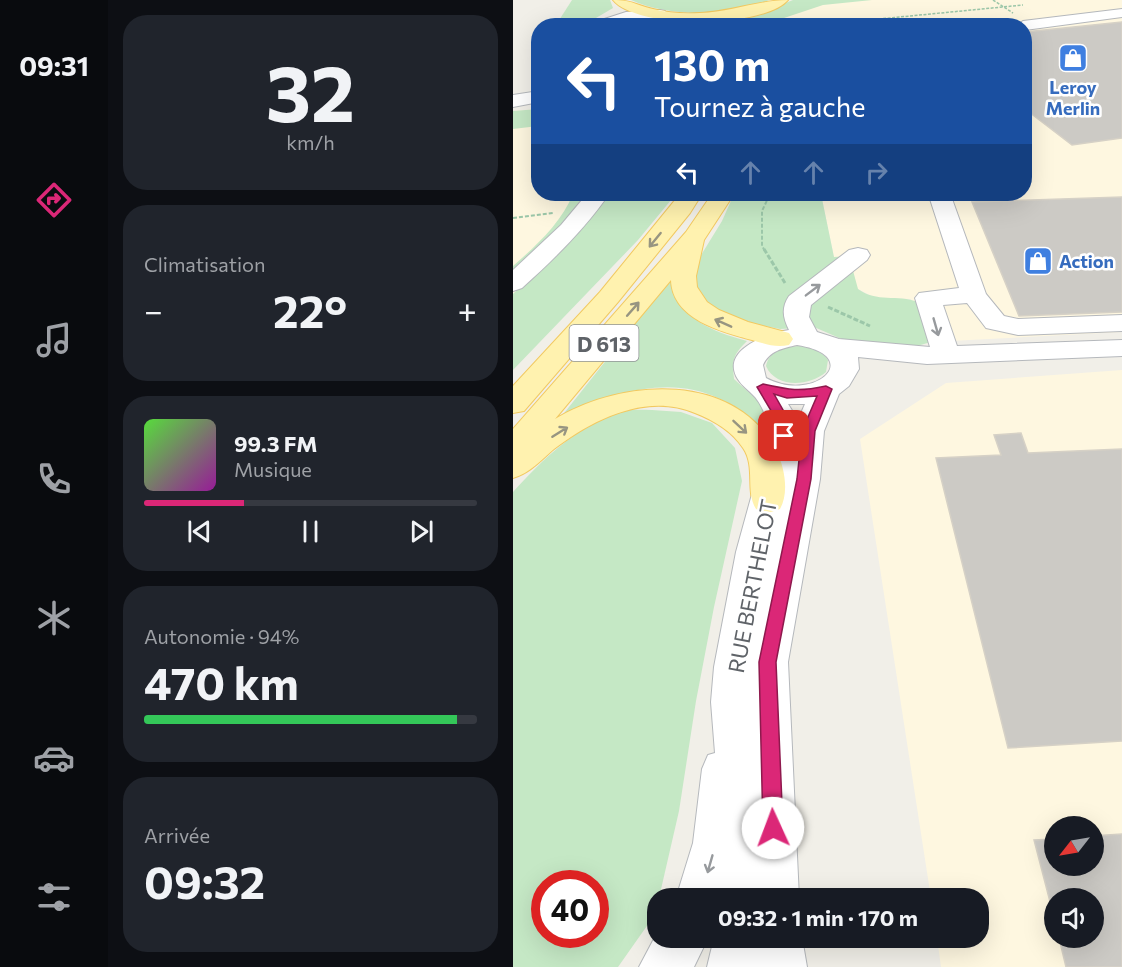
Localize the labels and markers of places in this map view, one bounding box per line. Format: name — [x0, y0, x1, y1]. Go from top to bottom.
shop icon: Leroy Merlin — [1057, 42, 1089, 74]
place label: Leroy Merlin — [1046, 76, 1100, 119]
shop icon: Action — [1022, 245, 1054, 277]
place label: Action — [1059, 250, 1114, 272]
pin — [758, 410, 809, 461]

